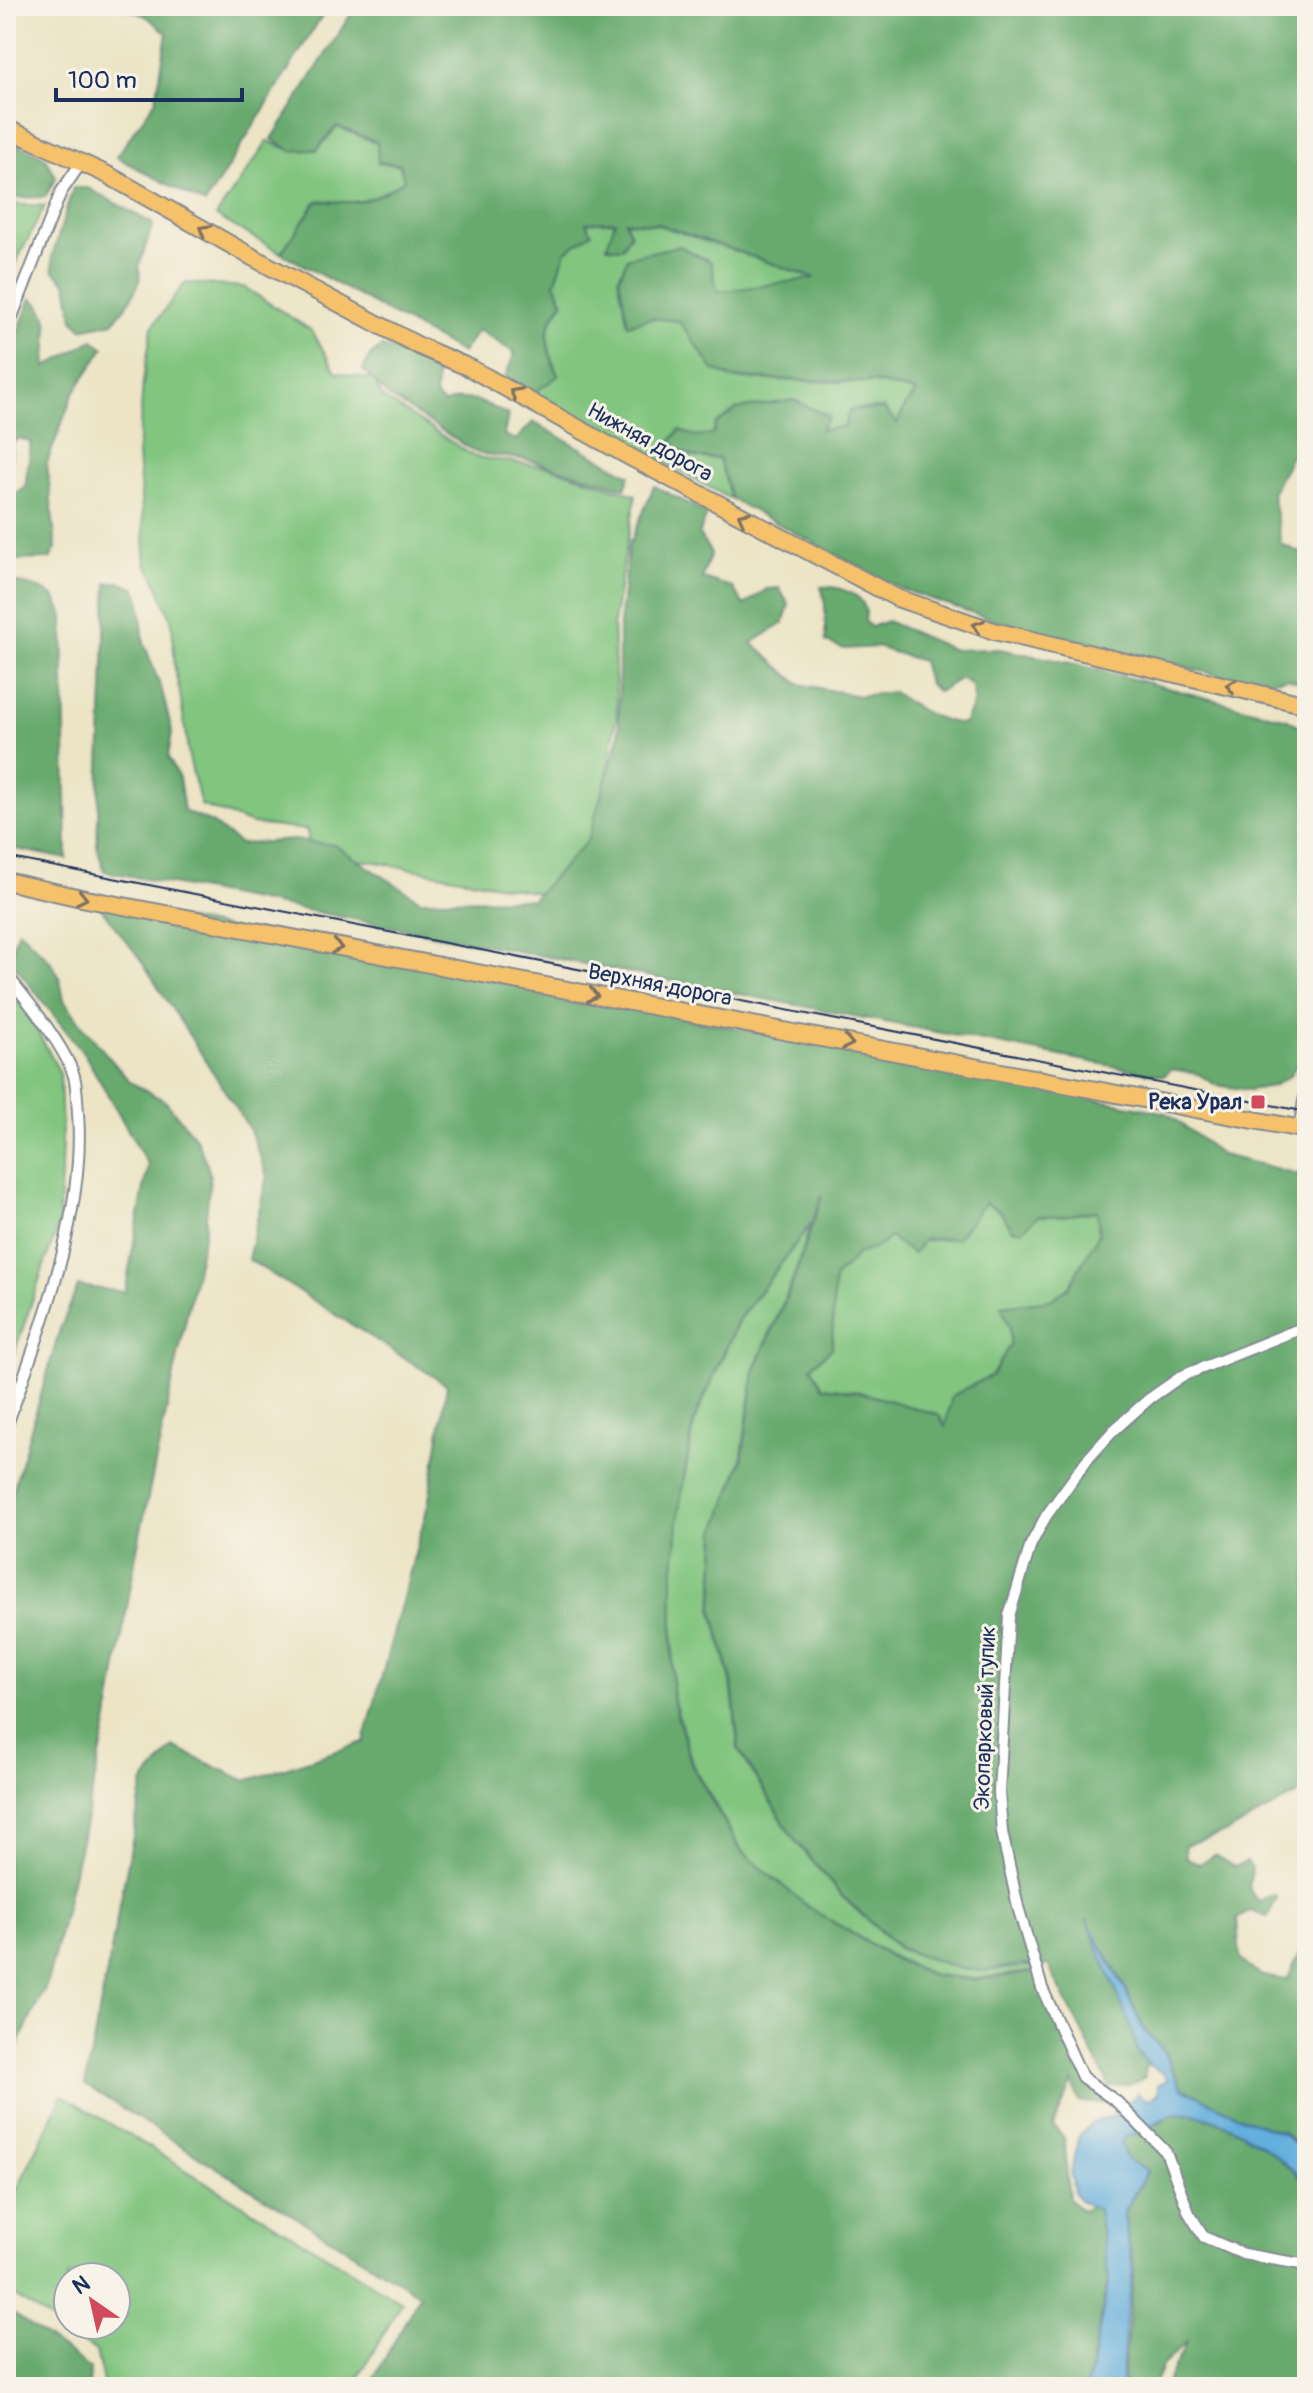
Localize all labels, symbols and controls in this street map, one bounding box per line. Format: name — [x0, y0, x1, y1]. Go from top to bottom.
scale bar — [56, 52, 242, 102]
text: 100 m — [68, 66, 137, 95]
one-way arrow — [198, 224, 213, 240]
one-way arrow — [509, 387, 524, 403]
street label: Нижняя дорога — [582, 396, 718, 488]
one-way arrow — [737, 512, 751, 527]
one-way arrow — [972, 620, 986, 636]
one-way arrow — [1225, 678, 1239, 695]
one-way arrow — [75, 889, 88, 906]
one-way arrow — [331, 937, 344, 954]
street label: Верхняя дорога — [586, 957, 734, 1013]
one-way arrow — [586, 986, 599, 1003]
one-way arrow — [842, 1034, 855, 1051]
place label: Река Урал — [1148, 1088, 1242, 1116]
marker: Река Урал — [1249, 1093, 1267, 1111]
street label: Экопарковый тупик — [968, 1625, 1002, 1811]
north arrow — [52, 2261, 132, 2341]
text: N — [67, 2269, 95, 2301]

